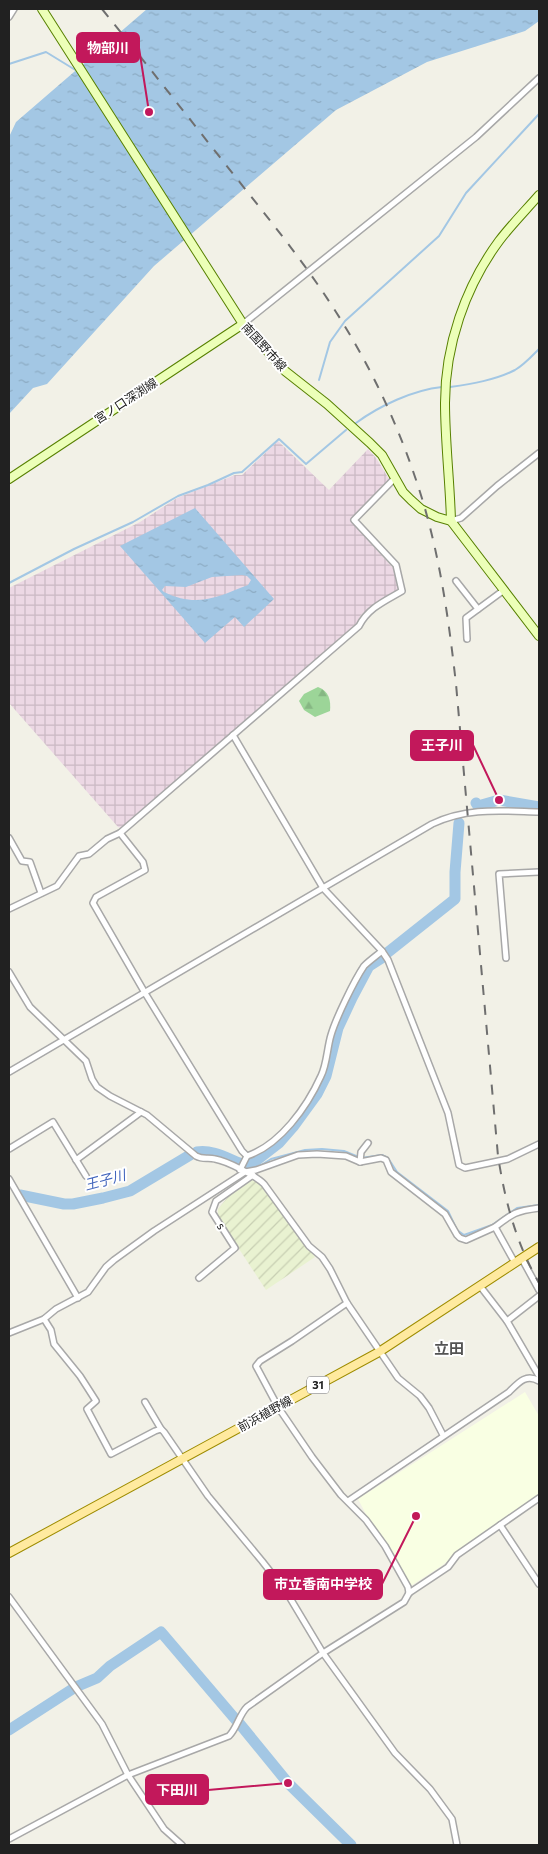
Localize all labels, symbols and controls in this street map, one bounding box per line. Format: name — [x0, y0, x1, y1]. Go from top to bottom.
callout: 物部川 — [77, 33, 139, 62]
text: 物部川 — [87, 39, 129, 56]
street label: 南国野市線 — [239, 319, 290, 373]
street label: 宮ノ口深渕線 — [91, 375, 159, 426]
callout: 王子川 — [411, 731, 473, 760]
text: 王子川 — [421, 736, 463, 753]
water label: 王子川 — [82, 1165, 129, 1193]
street label: s — [214, 1219, 229, 1232]
district label: 立田 — [434, 1339, 464, 1357]
road number: 31 — [307, 1376, 329, 1394]
street label: 前浜植野線 — [235, 1392, 294, 1434]
callout: 市立香南中学校 — [264, 1570, 382, 1599]
text: 市立香南中学校 — [274, 1575, 372, 1592]
callout: 下田川 — [146, 1775, 208, 1804]
text: 下田川 — [156, 1781, 198, 1798]

